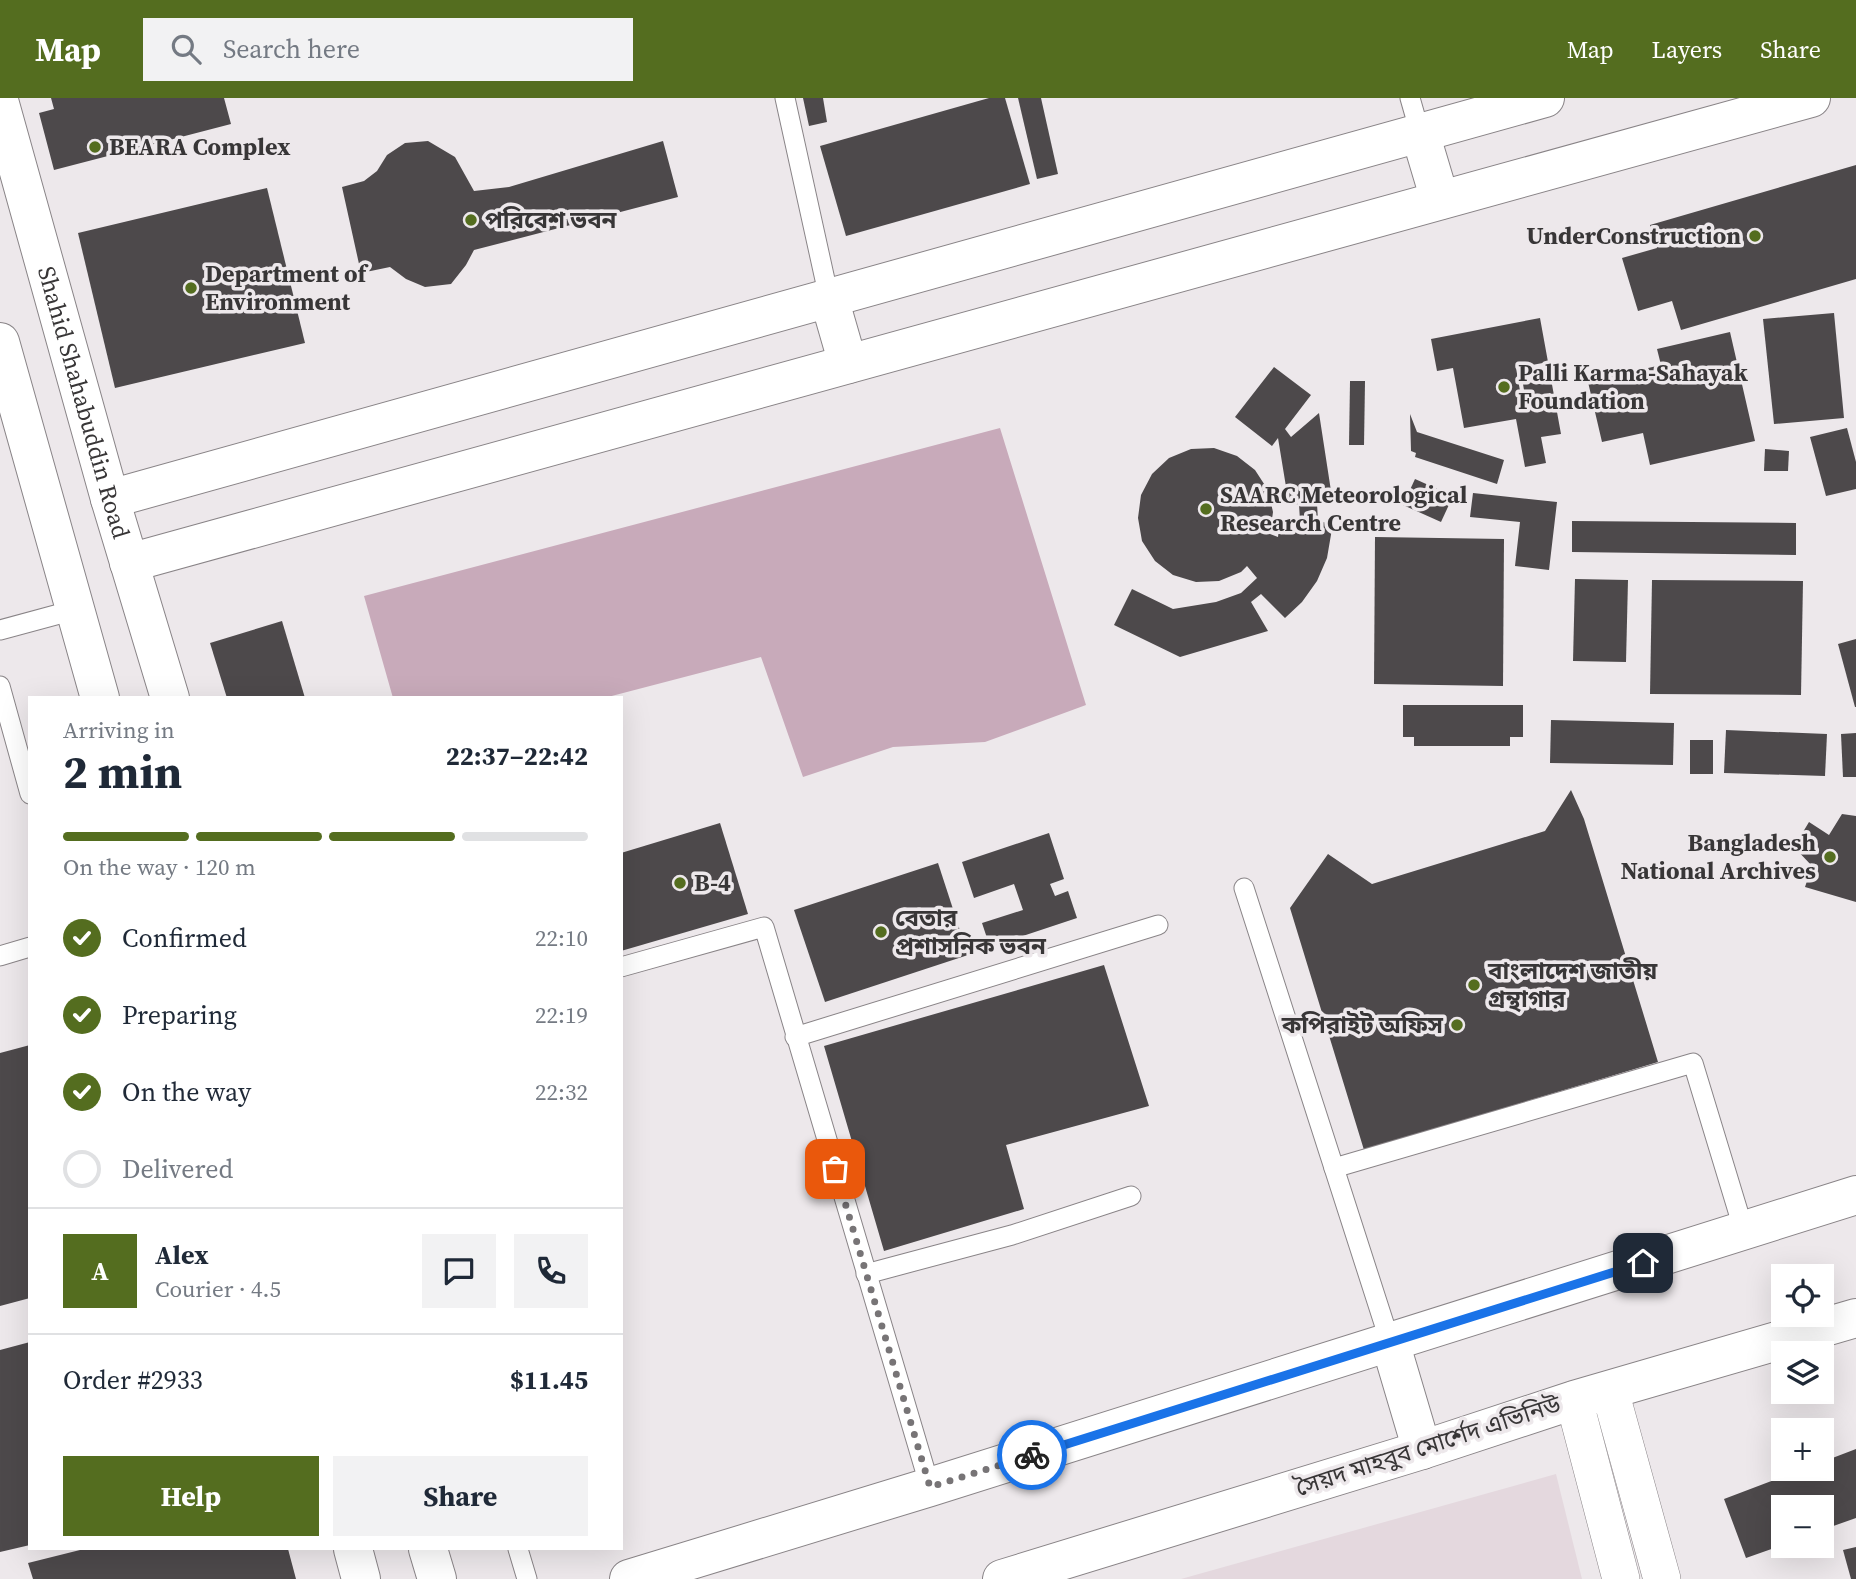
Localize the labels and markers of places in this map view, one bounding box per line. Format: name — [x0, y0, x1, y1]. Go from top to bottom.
place label: BEARA Complex — [109, 130, 291, 163]
marker: BEARA Complex — [87, 139, 103, 155]
place label: পরিবেশ ভবন — [485, 203, 618, 236]
marker: পরিবেশ ভবন — [463, 212, 479, 228]
place label: UnderConstruction — [1526, 219, 1741, 252]
marker: UnderConstruction — [1747, 228, 1763, 244]
place label: Department of Environment — [205, 257, 369, 318]
marker: Department of Environment — [183, 280, 199, 296]
place label: Palli Karma-Sahayak Foundation — [1518, 356, 1749, 417]
marker: Palli Karma-Sahayak Foundation — [1496, 379, 1512, 395]
place label: SAARC Meteorological Research Centre — [1220, 478, 1468, 539]
marker: SAARC Meteorological Research Centre — [1198, 501, 1214, 517]
place label: Bangladesh National Archives — [1620, 826, 1816, 887]
marker: Bangladesh National Archives — [1822, 849, 1838, 865]
place label: B-4 — [694, 866, 731, 899]
marker: B-4 — [672, 875, 688, 891]
place label: বেতার প্রশাসনিক ভবন — [895, 901, 1047, 962]
marker: বেতার প্রশাসনিক ভবন — [873, 924, 889, 940]
place label: বাংলাদেশ জাতীয় গ্রন্থাগার — [1487, 954, 1658, 1015]
marker: বাংলাদেশ জাতীয় গ্রন্থাগার — [1466, 977, 1482, 993]
place label: কপিরাইট অফিস — [1281, 1008, 1444, 1041]
marker: কপিরাইট অফিস — [1449, 1017, 1465, 1033]
pin — [805, 1139, 865, 1199]
pin — [1613, 1233, 1673, 1293]

